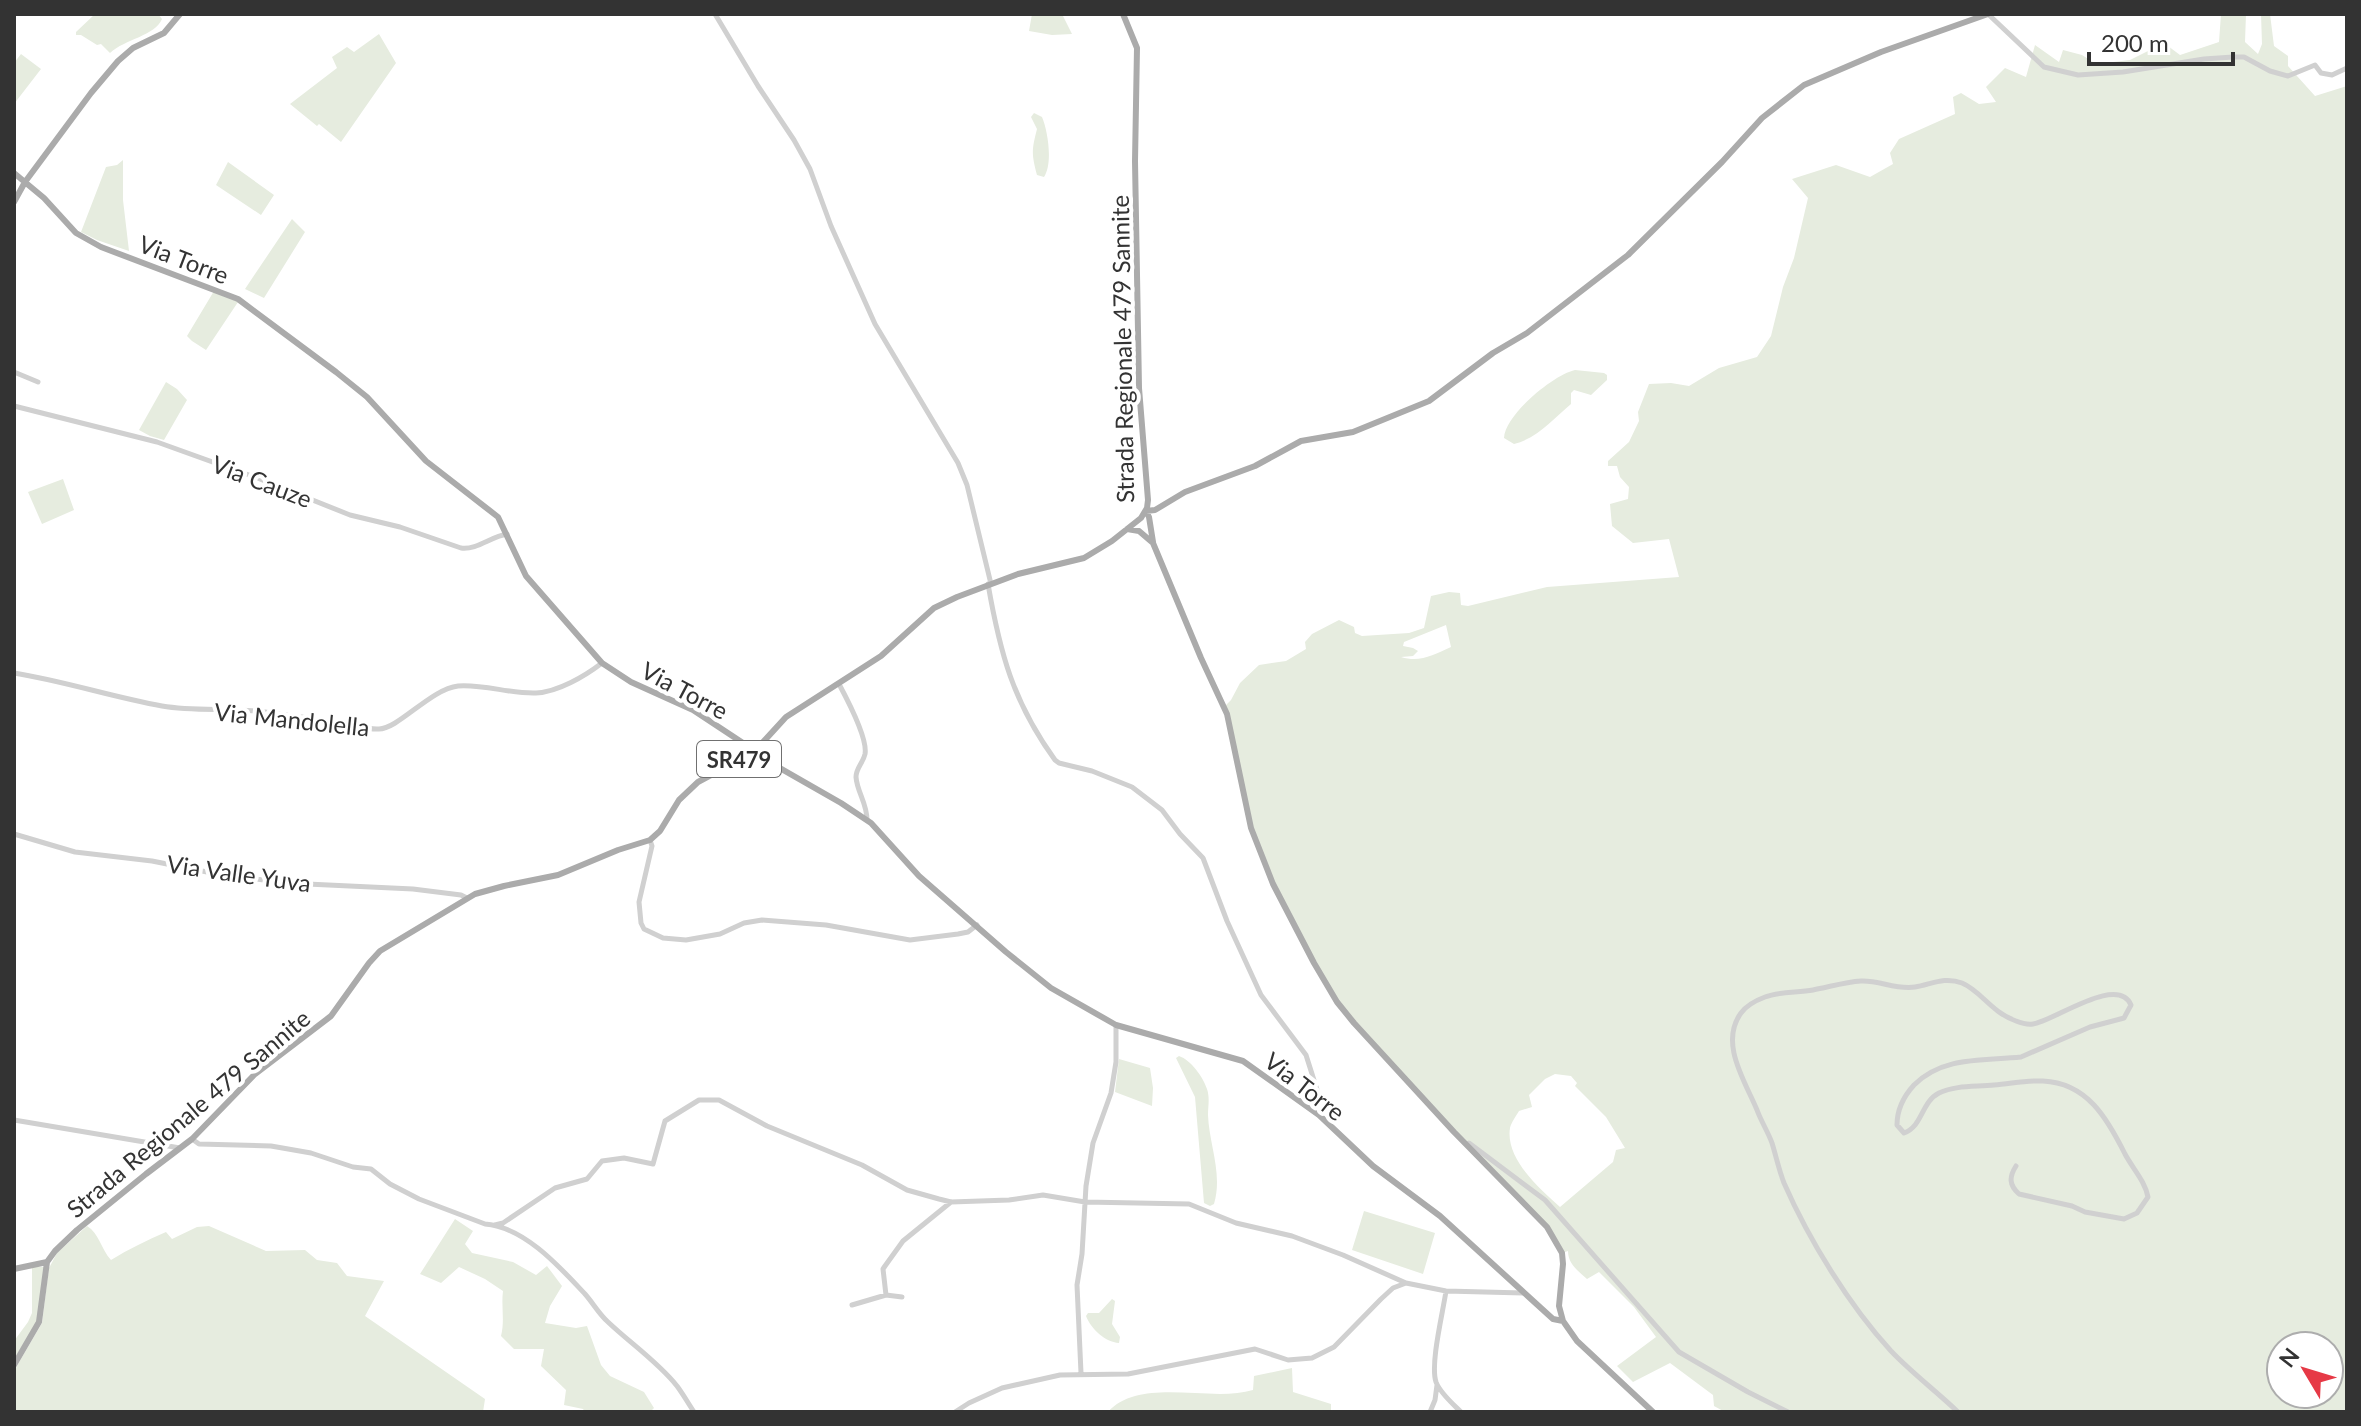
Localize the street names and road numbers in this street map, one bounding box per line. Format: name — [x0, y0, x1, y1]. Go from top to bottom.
street label: Strada Regionale 479 Sannite — [1105, 195, 1139, 503]
street label: Via Torre — [135, 229, 233, 289]
street label: Via Cauze — [208, 449, 316, 513]
street label: Via Torre — [637, 655, 733, 725]
street label: Via Mandolella — [213, 696, 371, 742]
road number: SR479 — [697, 741, 781, 777]
street label: Via Valle Yuva — [165, 849, 313, 897]
street label: Strada Regionale 479 Sannite — [61, 1003, 315, 1223]
street label: Via Torre — [1259, 1046, 1351, 1126]

